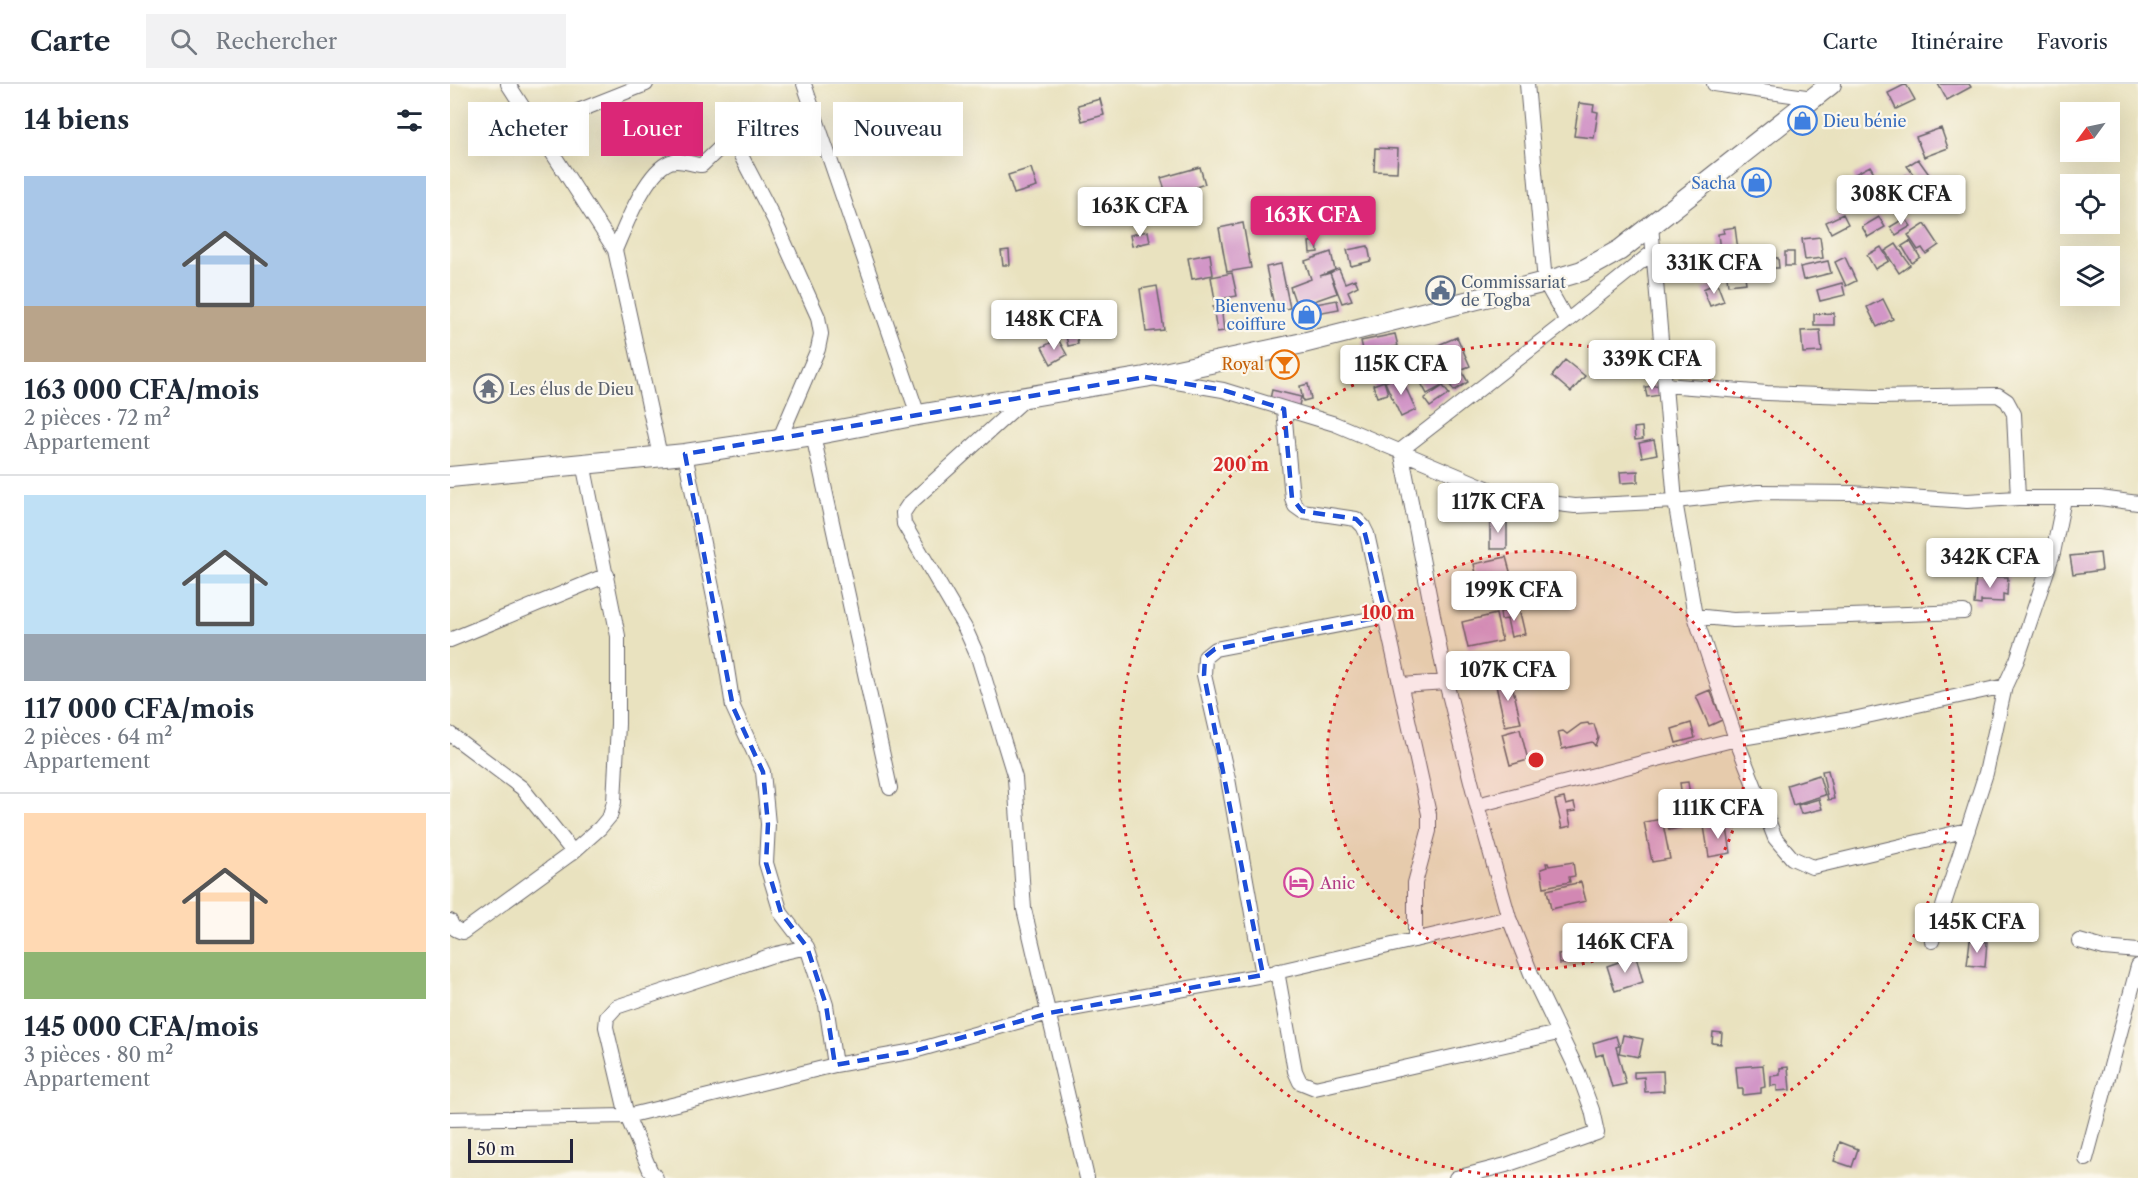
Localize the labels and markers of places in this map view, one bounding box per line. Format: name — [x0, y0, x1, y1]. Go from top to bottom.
shop icon: Dieu bénie — [1786, 105, 1818, 137]
place label: Dieu bénie — [1823, 111, 1906, 131]
shop icon: Sacha — [1741, 167, 1773, 199]
place label: Sacha — [1691, 173, 1737, 193]
pin: 308K CFA — [1839, 175, 1963, 226]
pin: 163K CFA — [1078, 187, 1202, 238]
pin: 163K CFA — [1251, 196, 1375, 247]
pin: 331K CFA — [1652, 244, 1776, 295]
place label: Commissariat de Togba — [1461, 272, 1566, 310]
public building icon: Commissariat de Togba — [1424, 275, 1456, 307]
place label: Bienvenu coiffure — [1214, 296, 1286, 334]
shop icon: Bienvenu coiffure — [1291, 299, 1323, 331]
pin: 148K CFA — [992, 300, 1116, 351]
pin: 339K CFA — [1590, 340, 1714, 391]
pin: 115K CFA — [1339, 345, 1463, 396]
bar icon: Royal — [1269, 348, 1301, 380]
place label: Royal — [1221, 354, 1264, 374]
temple icon: Les élus de Dieu — [472, 373, 504, 405]
place label: Les élus de Dieu — [509, 379, 634, 399]
pin: 117K CFA — [1436, 483, 1560, 534]
pin: 342K CFA — [1928, 538, 2052, 589]
pin: 199K CFA — [1452, 571, 1576, 622]
pin: 107K CFA — [1446, 651, 1570, 702]
centre of rings — [1526, 750, 1546, 770]
pin: 111K CFA — [1656, 789, 1780, 840]
hotel icon: Anic — [1283, 867, 1315, 899]
place label: Anic — [1319, 873, 1355, 893]
pin: 145K CFA — [1915, 903, 2039, 954]
pin: 146K CFA — [1563, 923, 1687, 974]

